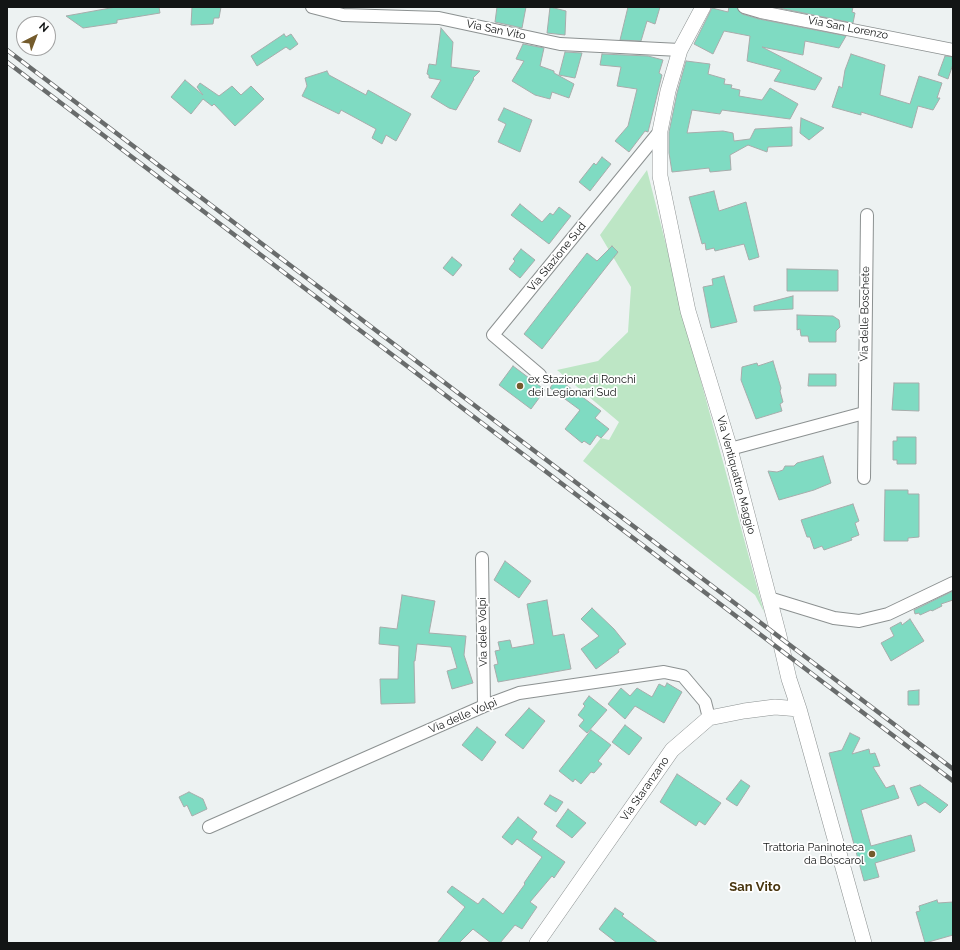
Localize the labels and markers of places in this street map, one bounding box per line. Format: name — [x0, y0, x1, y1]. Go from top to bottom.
place label: ex Stazione di Ronchi dei Legionari Sud — [528, 373, 636, 399]
marker: ex Stazione di Ronchi dei Legionari Sud — [515, 381, 525, 391]
place label: Trattoria Paninoteca da Boscarol — [763, 841, 864, 867]
marker: Trattoria Paninoteca da Boscarol — [867, 849, 877, 859]

